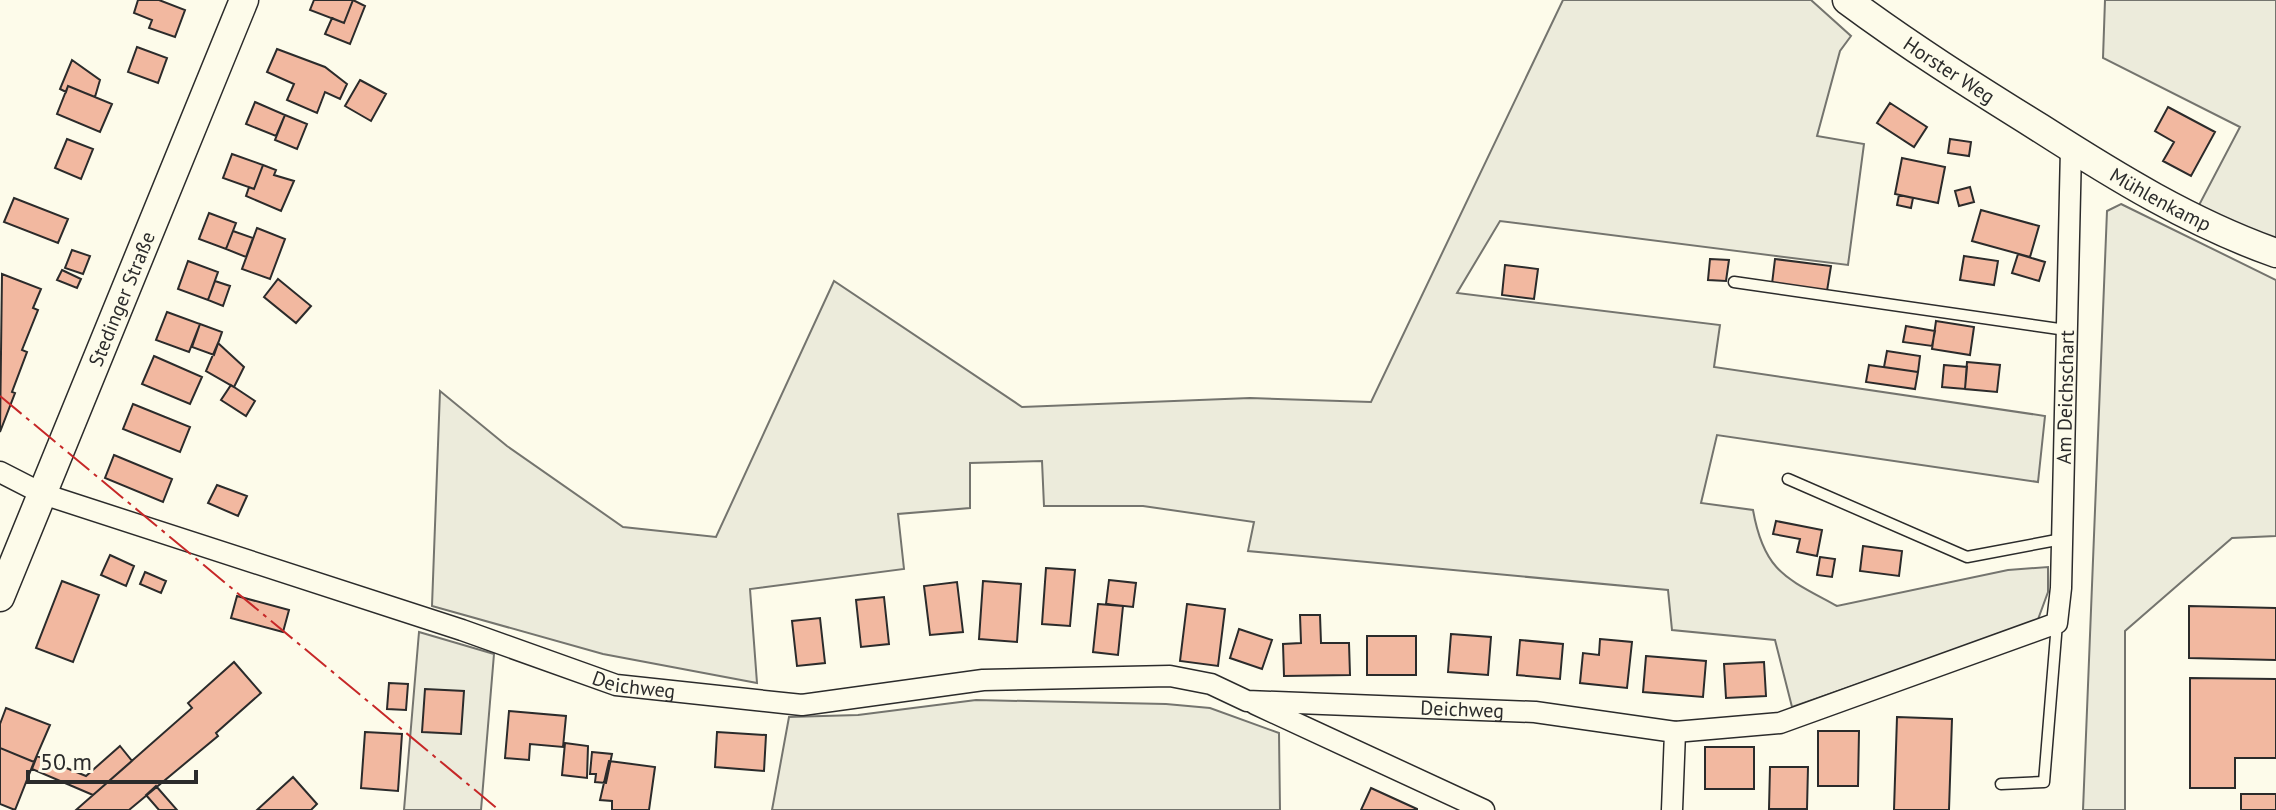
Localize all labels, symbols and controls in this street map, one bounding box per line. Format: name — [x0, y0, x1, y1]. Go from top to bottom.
street label: Horster Weg — [1898, 31, 2000, 110]
street label: Mühlenkamp — [2105, 162, 2215, 237]
street label: Stedinger Straße — [83, 228, 161, 370]
street label: Am Deichschart — [2051, 329, 2080, 465]
street label: Deichweg — [589, 665, 677, 704]
street label: Deichweg — [1420, 695, 1504, 724]
scale bar — [28, 734, 196, 784]
text: 50 m — [40, 746, 92, 777]

